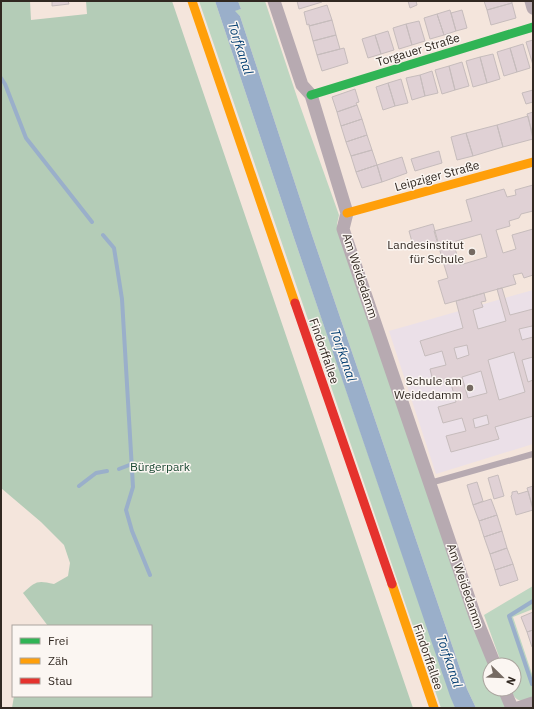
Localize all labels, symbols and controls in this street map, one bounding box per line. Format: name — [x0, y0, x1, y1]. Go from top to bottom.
water label: Torfkanal — [224, 19, 257, 77]
street label: Torgauer Straße — [374, 30, 462, 69]
street label: Leipziger Straße — [393, 157, 481, 194]
street label: Am Weidedamm — [340, 231, 381, 320]
place label: Landesinstitut für Schule — [387, 237, 464, 266]
marker: Landesinstitut für Schule — [467, 247, 477, 257]
street label: Findorffallee — [306, 316, 343, 386]
water label: Torfkanal — [327, 327, 361, 384]
place label: Schule am Weidedamm — [394, 373, 462, 402]
marker: Schule am Weidedamm — [465, 383, 475, 393]
park label: Bürgerpark — [130, 459, 191, 474]
street label: Am Weidedamm — [444, 541, 487, 630]
street label: Findorffallee — [410, 622, 447, 692]
legend — [12, 625, 152, 697]
text: Frei — [48, 633, 68, 648]
water label: Torfkanal — [433, 633, 467, 690]
text: Zäh — [48, 653, 68, 668]
north arrow — [482, 657, 522, 697]
text: Stau — [48, 673, 72, 688]
text: N — [503, 675, 519, 687]

